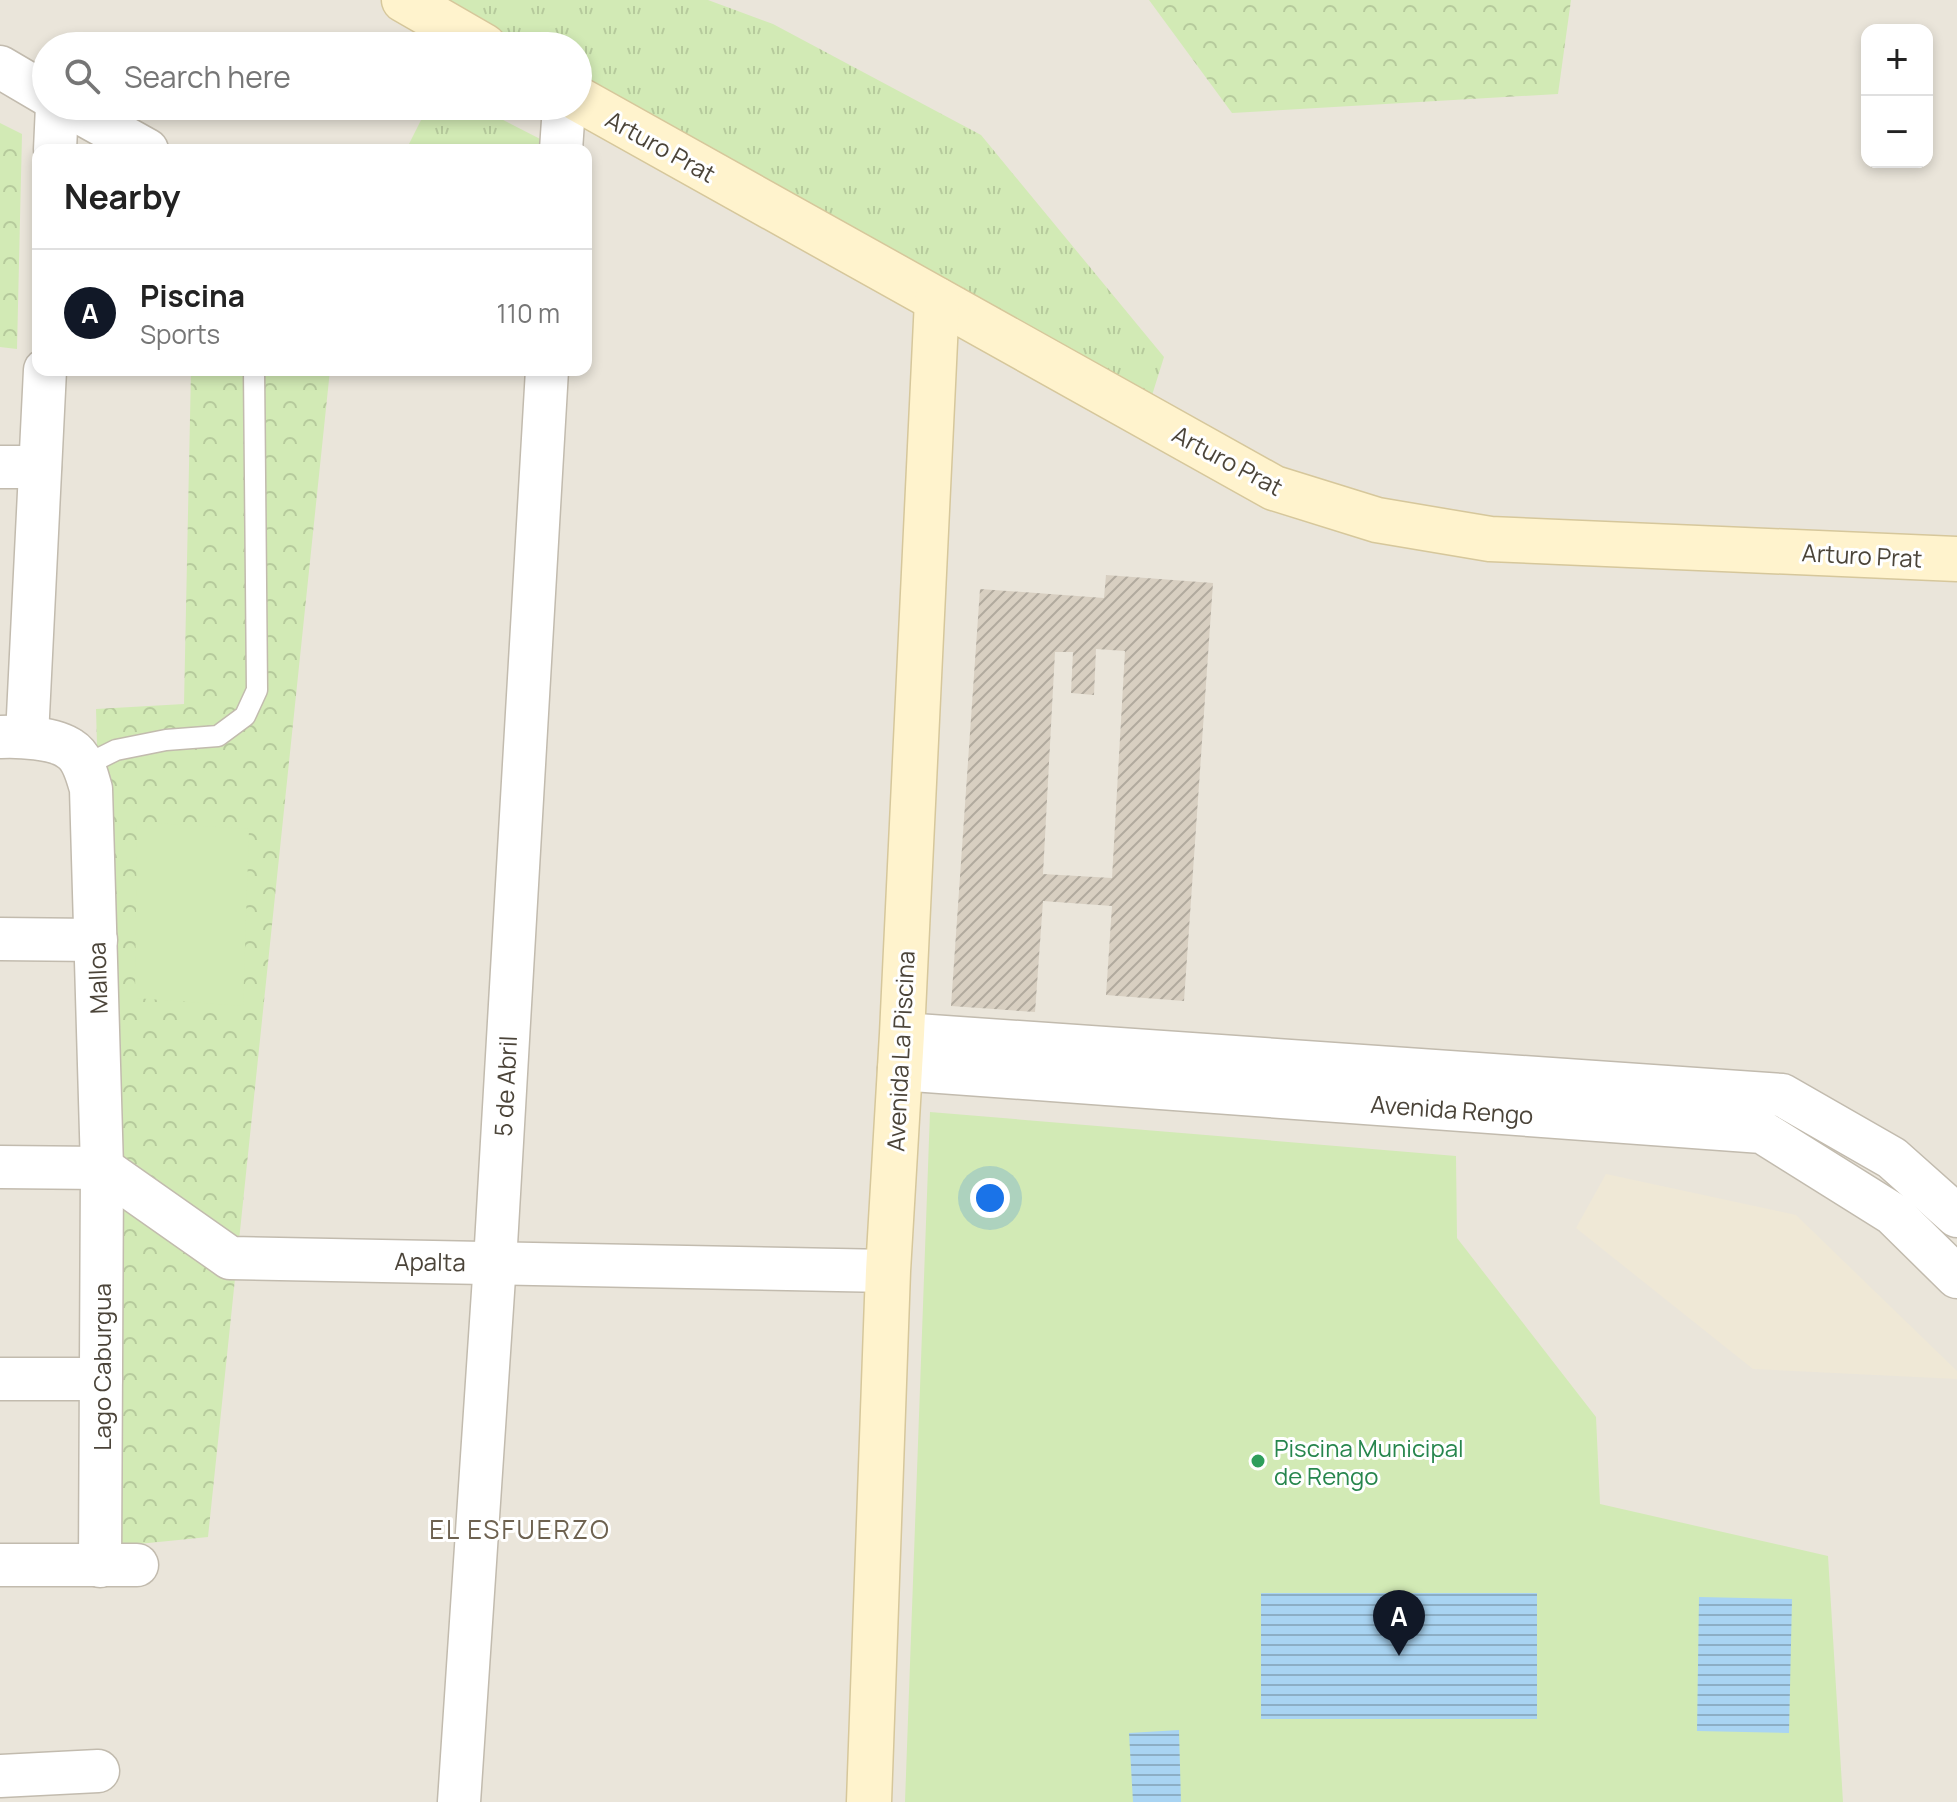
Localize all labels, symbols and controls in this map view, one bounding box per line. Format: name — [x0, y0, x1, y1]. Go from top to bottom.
map controls — [1861, 24, 1933, 168]
button: + — [1861, 24, 1933, 96]
search box — [32, 32, 592, 120]
icon: search — [60, 54, 104, 98]
text: Search here — [124, 56, 291, 97]
button: − — [1861, 96, 1933, 168]
street label: Arturo Prat — [600, 102, 722, 190]
text: Nearby — [64, 173, 180, 219]
text: Piscina — [140, 275, 245, 316]
text: A — [81, 295, 99, 331]
text: 110 m — [497, 295, 560, 331]
text: Sports — [140, 316, 220, 352]
street label: Arturo Prat — [1167, 417, 1289, 503]
street label: Arturo Prat — [1801, 535, 1923, 575]
street label: Malloa — [79, 941, 115, 1015]
street label: Avenida La Piscina — [878, 950, 922, 1152]
street label: 5 de Abril — [486, 1035, 524, 1137]
street label: Avenida Rengo — [1369, 1087, 1535, 1131]
your location — [970, 1178, 1010, 1218]
street label: Apalta — [394, 1244, 466, 1278]
street label: Lago Caburgua — [85, 1283, 118, 1451]
place label: Piscina Municipal de Rengo — [1274, 1431, 1464, 1492]
marker: Piscina Municipal de Rengo — [1249, 1452, 1267, 1470]
district label: EL ESFUERZO — [429, 1511, 611, 1547]
pin: A — [1373, 1590, 1425, 1656]

